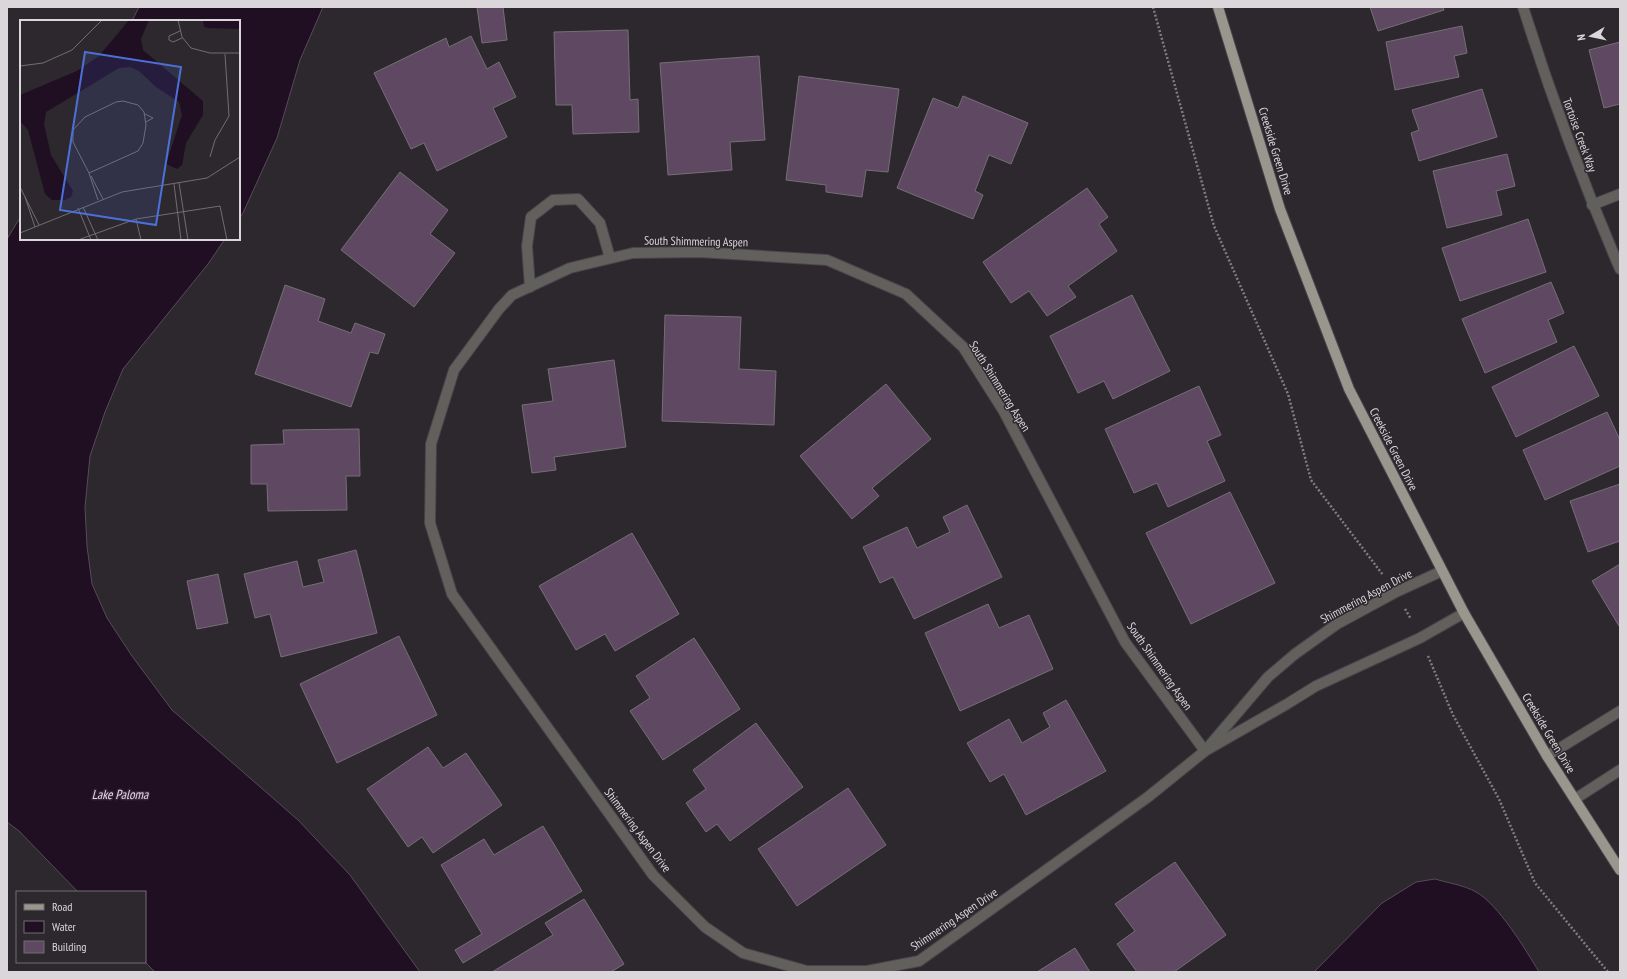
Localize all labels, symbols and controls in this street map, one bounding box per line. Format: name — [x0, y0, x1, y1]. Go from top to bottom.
north arrow — [1571, 16, 1611, 56]
inset map — [20, 20, 240, 240]
text: N — [1574, 33, 1589, 42]
street label: Tortoise Creek Way — [1560, 96, 1600, 174]
street label: Creekside Green Drive — [1256, 105, 1296, 197]
street label: South Shimmering Aspen — [644, 233, 748, 249]
street label: South Shimmering Aspen — [966, 338, 1034, 434]
street label: Creekside Green Drive — [1367, 405, 1421, 493]
street label: Shimmering Aspen Drive — [1318, 565, 1414, 626]
street label: South Shimmering Aspen — [1124, 619, 1196, 713]
street label: Creekside Green Drive — [1519, 690, 1579, 776]
street label: Shimmering Aspen Drive — [601, 785, 675, 875]
water label: Lake Paloma — [92, 786, 149, 803]
street label: Shimmering Aspen Drive — [908, 884, 1000, 954]
legend — [16, 891, 146, 963]
text: Road — [52, 899, 72, 914]
text: Water — [52, 919, 77, 934]
text: Building — [52, 939, 87, 954]

